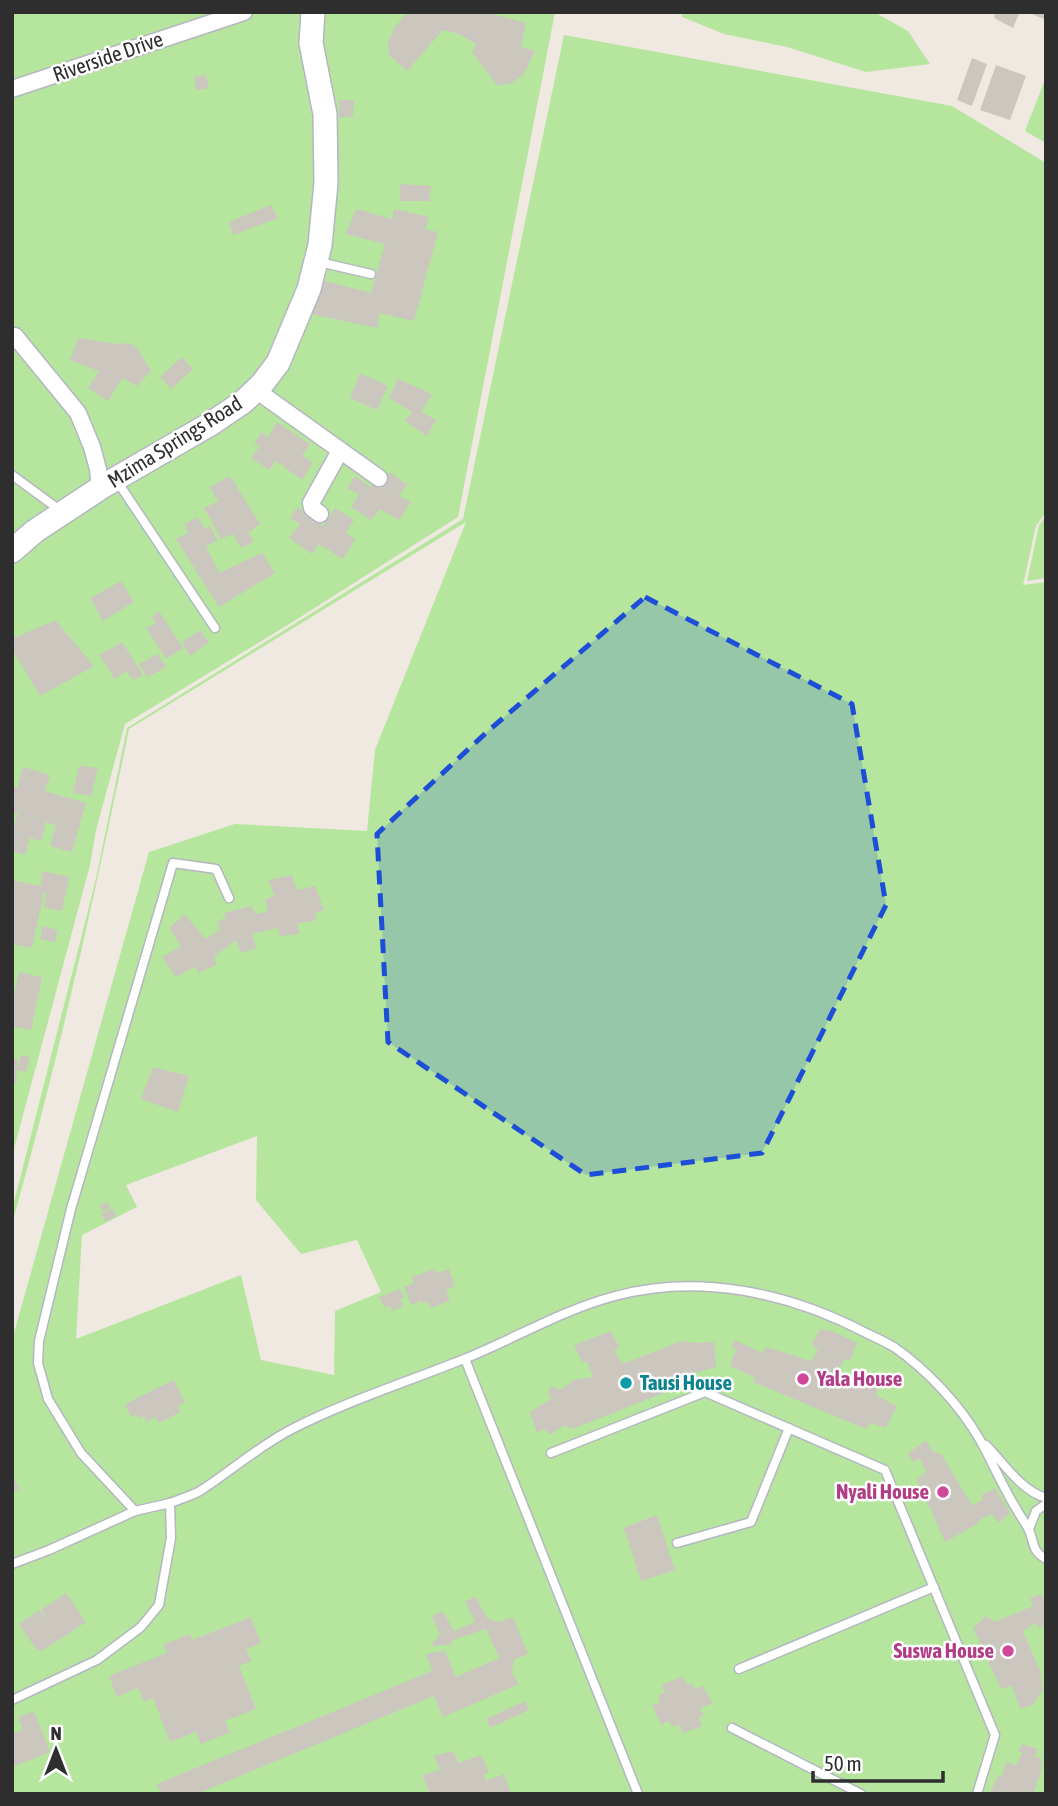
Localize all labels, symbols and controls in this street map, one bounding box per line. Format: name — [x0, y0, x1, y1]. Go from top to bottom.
street label: Riverside Drive — [49, 26, 166, 86]
street label: Mzima Springs Road — [103, 390, 246, 492]
place label: Yala House — [816, 1366, 902, 1390]
place label: Tausi House — [640, 1370, 732, 1394]
marker: Yala House — [795, 1371, 811, 1387]
marker: Tausi House — [618, 1375, 634, 1391]
place label: Nyali House — [836, 1479, 929, 1503]
marker: Nyali House — [935, 1484, 951, 1500]
place label: Suswa House — [893, 1638, 994, 1662]
marker: Suswa House — [1000, 1643, 1016, 1659]
north arrow — [21, 1715, 91, 1785]
text: N — [50, 1722, 62, 1744]
scale bar — [813, 1740, 942, 1784]
text: 50 m — [824, 1751, 862, 1775]

